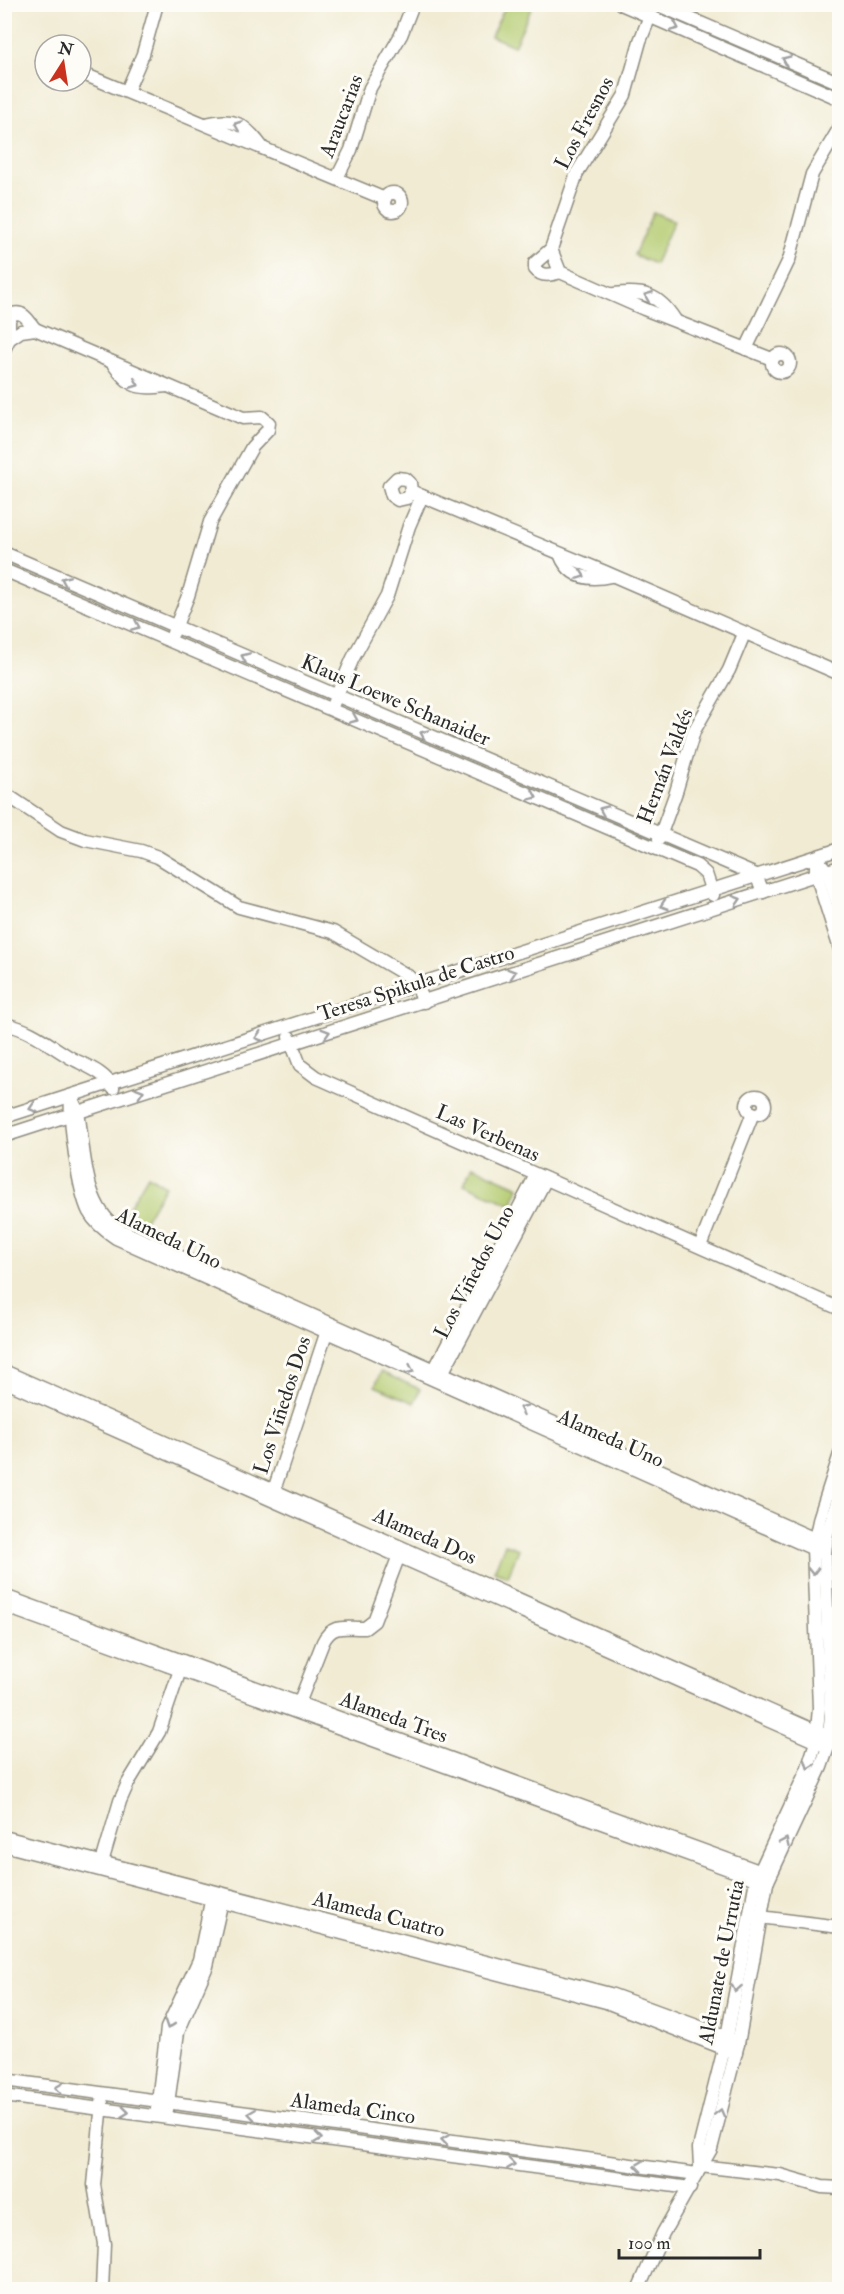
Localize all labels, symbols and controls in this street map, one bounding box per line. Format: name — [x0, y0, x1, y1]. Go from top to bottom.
one-way arrow — [668, 20, 679, 32]
north arrow — [33, 33, 93, 93]
text: N — [56, 38, 76, 61]
one-way arrow — [781, 55, 792, 67]
street label: Araucarias — [313, 71, 370, 163]
street label: Los Fresnos — [549, 72, 620, 174]
one-way arrow — [233, 120, 243, 133]
one-way arrow — [644, 291, 654, 304]
one-way arrow — [129, 377, 140, 389]
one-way arrow — [575, 568, 586, 580]
one-way arrow — [61, 575, 72, 587]
one-way arrow — [129, 619, 140, 631]
street label: Klaus Loewe Schanaider — [297, 648, 495, 753]
one-way arrow — [240, 652, 251, 664]
street label: Hernán Valdés — [631, 705, 700, 828]
one-way arrow — [347, 712, 358, 724]
one-way arrow — [419, 729, 430, 741]
one-way arrow — [526, 789, 537, 801]
one-way arrow — [599, 805, 610, 817]
one-way arrow — [731, 895, 742, 907]
one-way arrow — [659, 898, 670, 910]
street label: Teresa Spikula de Castro — [315, 939, 518, 1028]
one-way arrow — [506, 968, 517, 980]
one-way arrow — [320, 1027, 331, 1040]
one-way arrow — [254, 1030, 265, 1042]
one-way arrow — [134, 1087, 145, 1099]
street label: Las Verbenas — [432, 1099, 544, 1168]
one-way arrow — [28, 1101, 39, 1114]
street label: Alameda Uno — [111, 1201, 226, 1276]
street label: Los Viñedos Uno — [428, 1201, 521, 1343]
street label: Los Viñedos Dos — [247, 1333, 317, 1478]
one-way arrow — [404, 1363, 415, 1375]
street label: Alameda Uno — [552, 1403, 668, 1474]
one-way arrow — [518, 1404, 529, 1416]
street label: Alameda Dos — [368, 1501, 481, 1571]
one-way arrow — [807, 1567, 819, 1576]
street label: Alameda Tres — [335, 1685, 451, 1749]
one-way arrow — [804, 1759, 816, 1770]
one-way arrow — [777, 1838, 789, 1849]
street label: Aldunate de Urrutia — [692, 1877, 751, 2048]
street label: Alameda Cuatro — [309, 1885, 448, 1944]
one-way arrow — [730, 1983, 743, 1993]
one-way arrow — [164, 2020, 176, 2030]
one-way arrow — [54, 2082, 64, 2094]
street label: Alameda Cinco — [288, 2086, 417, 2131]
one-way arrow — [120, 2105, 130, 2117]
one-way arrow — [248, 2108, 257, 2120]
one-way arrow — [713, 2108, 726, 2118]
one-way arrow — [314, 2131, 323, 2143]
one-way arrow — [441, 2134, 450, 2146]
one-way arrow — [507, 2157, 516, 2170]
one-way arrow — [634, 2160, 643, 2172]
scale bar — [619, 2222, 760, 2260]
text: 100 m — [628, 2232, 671, 2255]

